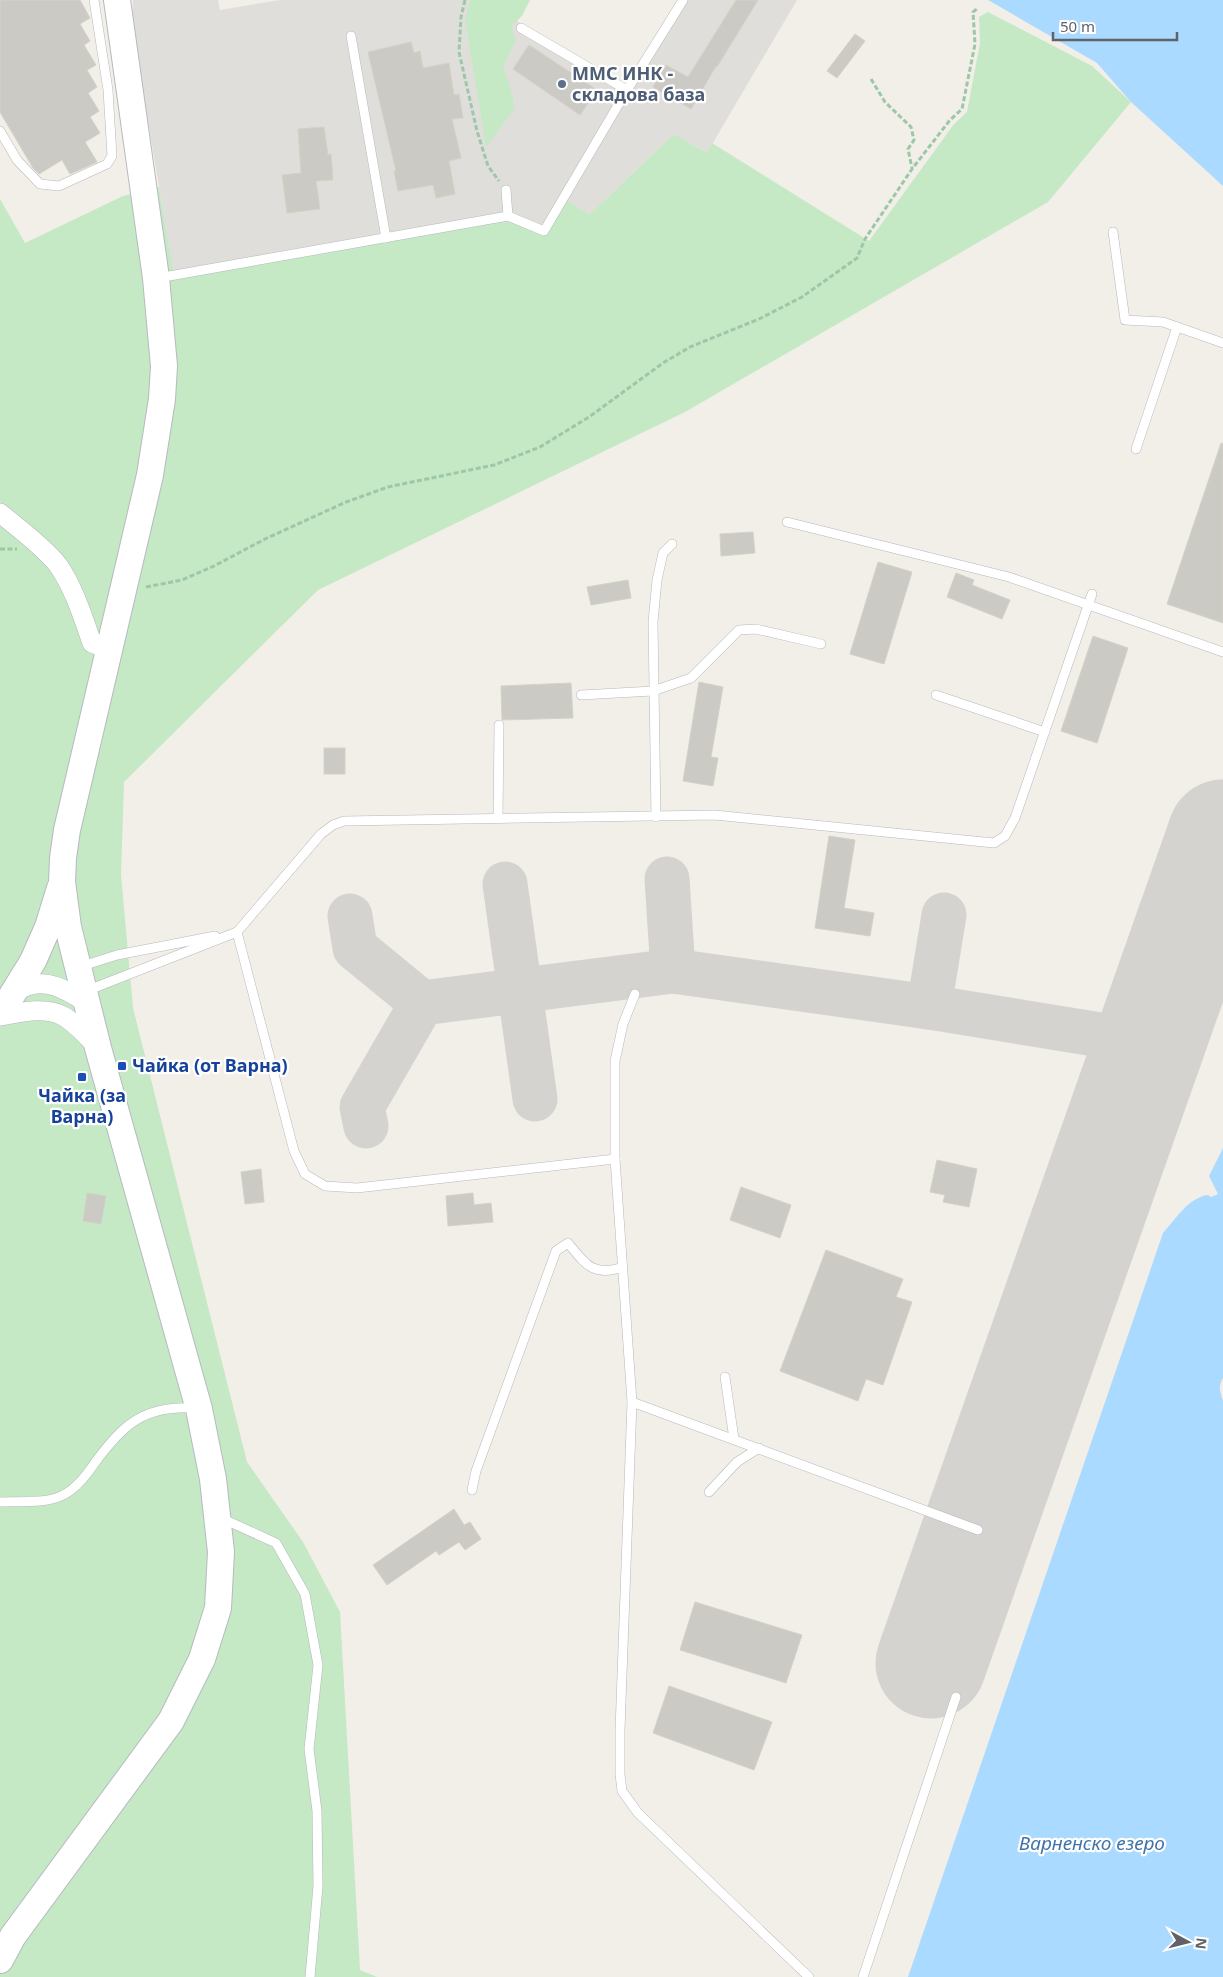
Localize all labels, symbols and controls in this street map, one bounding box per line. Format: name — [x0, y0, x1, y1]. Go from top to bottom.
scale bar — [1053, 10, 1177, 42]
text: 50 m — [1060, 16, 1095, 36]
place label: ММС ИНК - складова база — [572, 61, 705, 106]
marker: ММС ИНК - складова база — [556, 78, 568, 90]
place label: Чайка (от Варна) — [132, 1053, 288, 1077]
marker: Чайка (от Варна) — [116, 1060, 128, 1072]
marker: Чайка (за Варна) — [76, 1071, 88, 1083]
place label: Чайка (за Варна) — [38, 1083, 126, 1128]
water label: Варненско езеро — [1019, 1830, 1165, 1856]
north arrow — [1163, 1917, 1213, 1967]
text: N — [1191, 1937, 1212, 1950]

